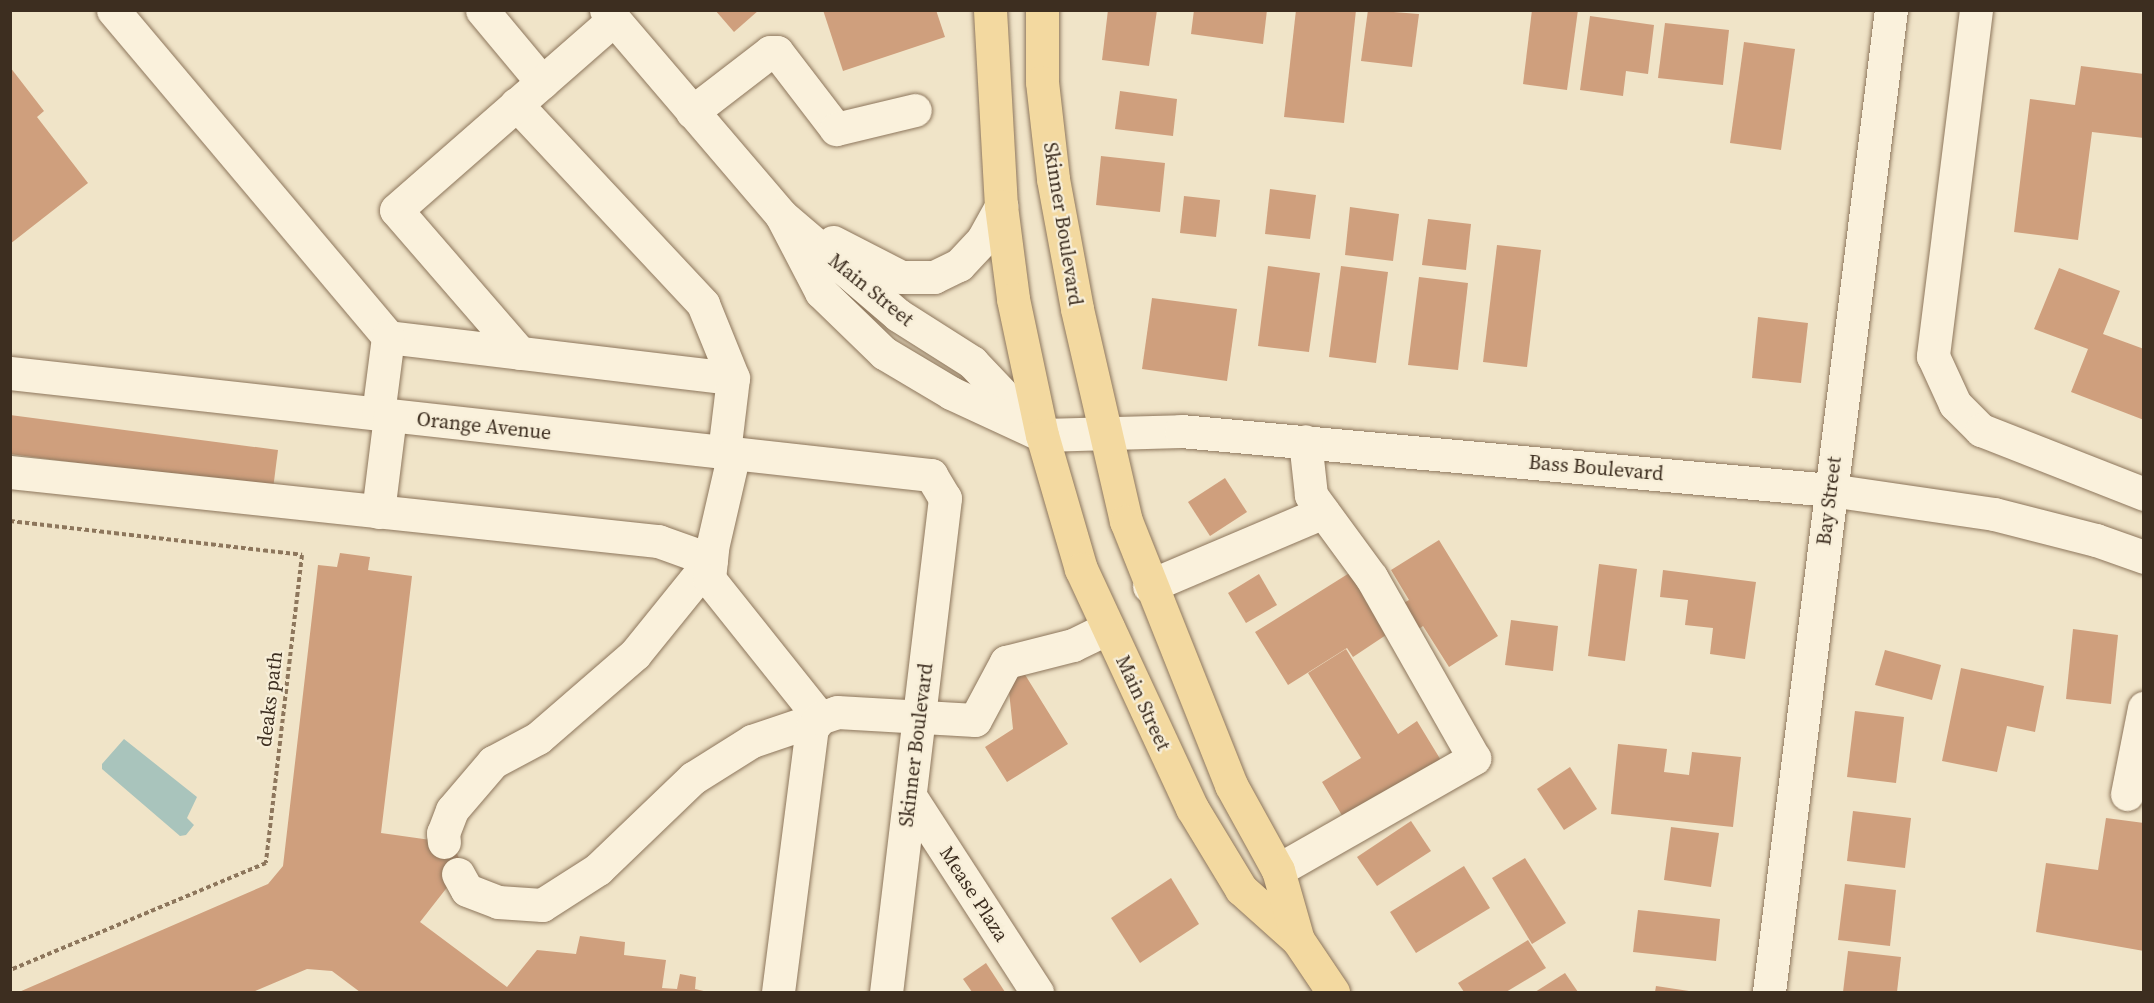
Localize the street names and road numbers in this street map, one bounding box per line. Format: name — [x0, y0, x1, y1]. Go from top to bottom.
street label: Skinner Boulevard — [1038, 141, 1088, 307]
street label: Main Street — [824, 248, 918, 332]
street label: Orange Avenue — [415, 407, 553, 445]
street label: Bass Boulevard — [1528, 450, 1664, 486]
street label: Bay Street — [1812, 455, 1846, 547]
street label: deaks path — [252, 650, 288, 748]
street label: Main Street — [1111, 652, 1175, 754]
street label: Skinner Boulevard — [894, 662, 938, 828]
street label: Mease Plaza — [934, 842, 1014, 946]

